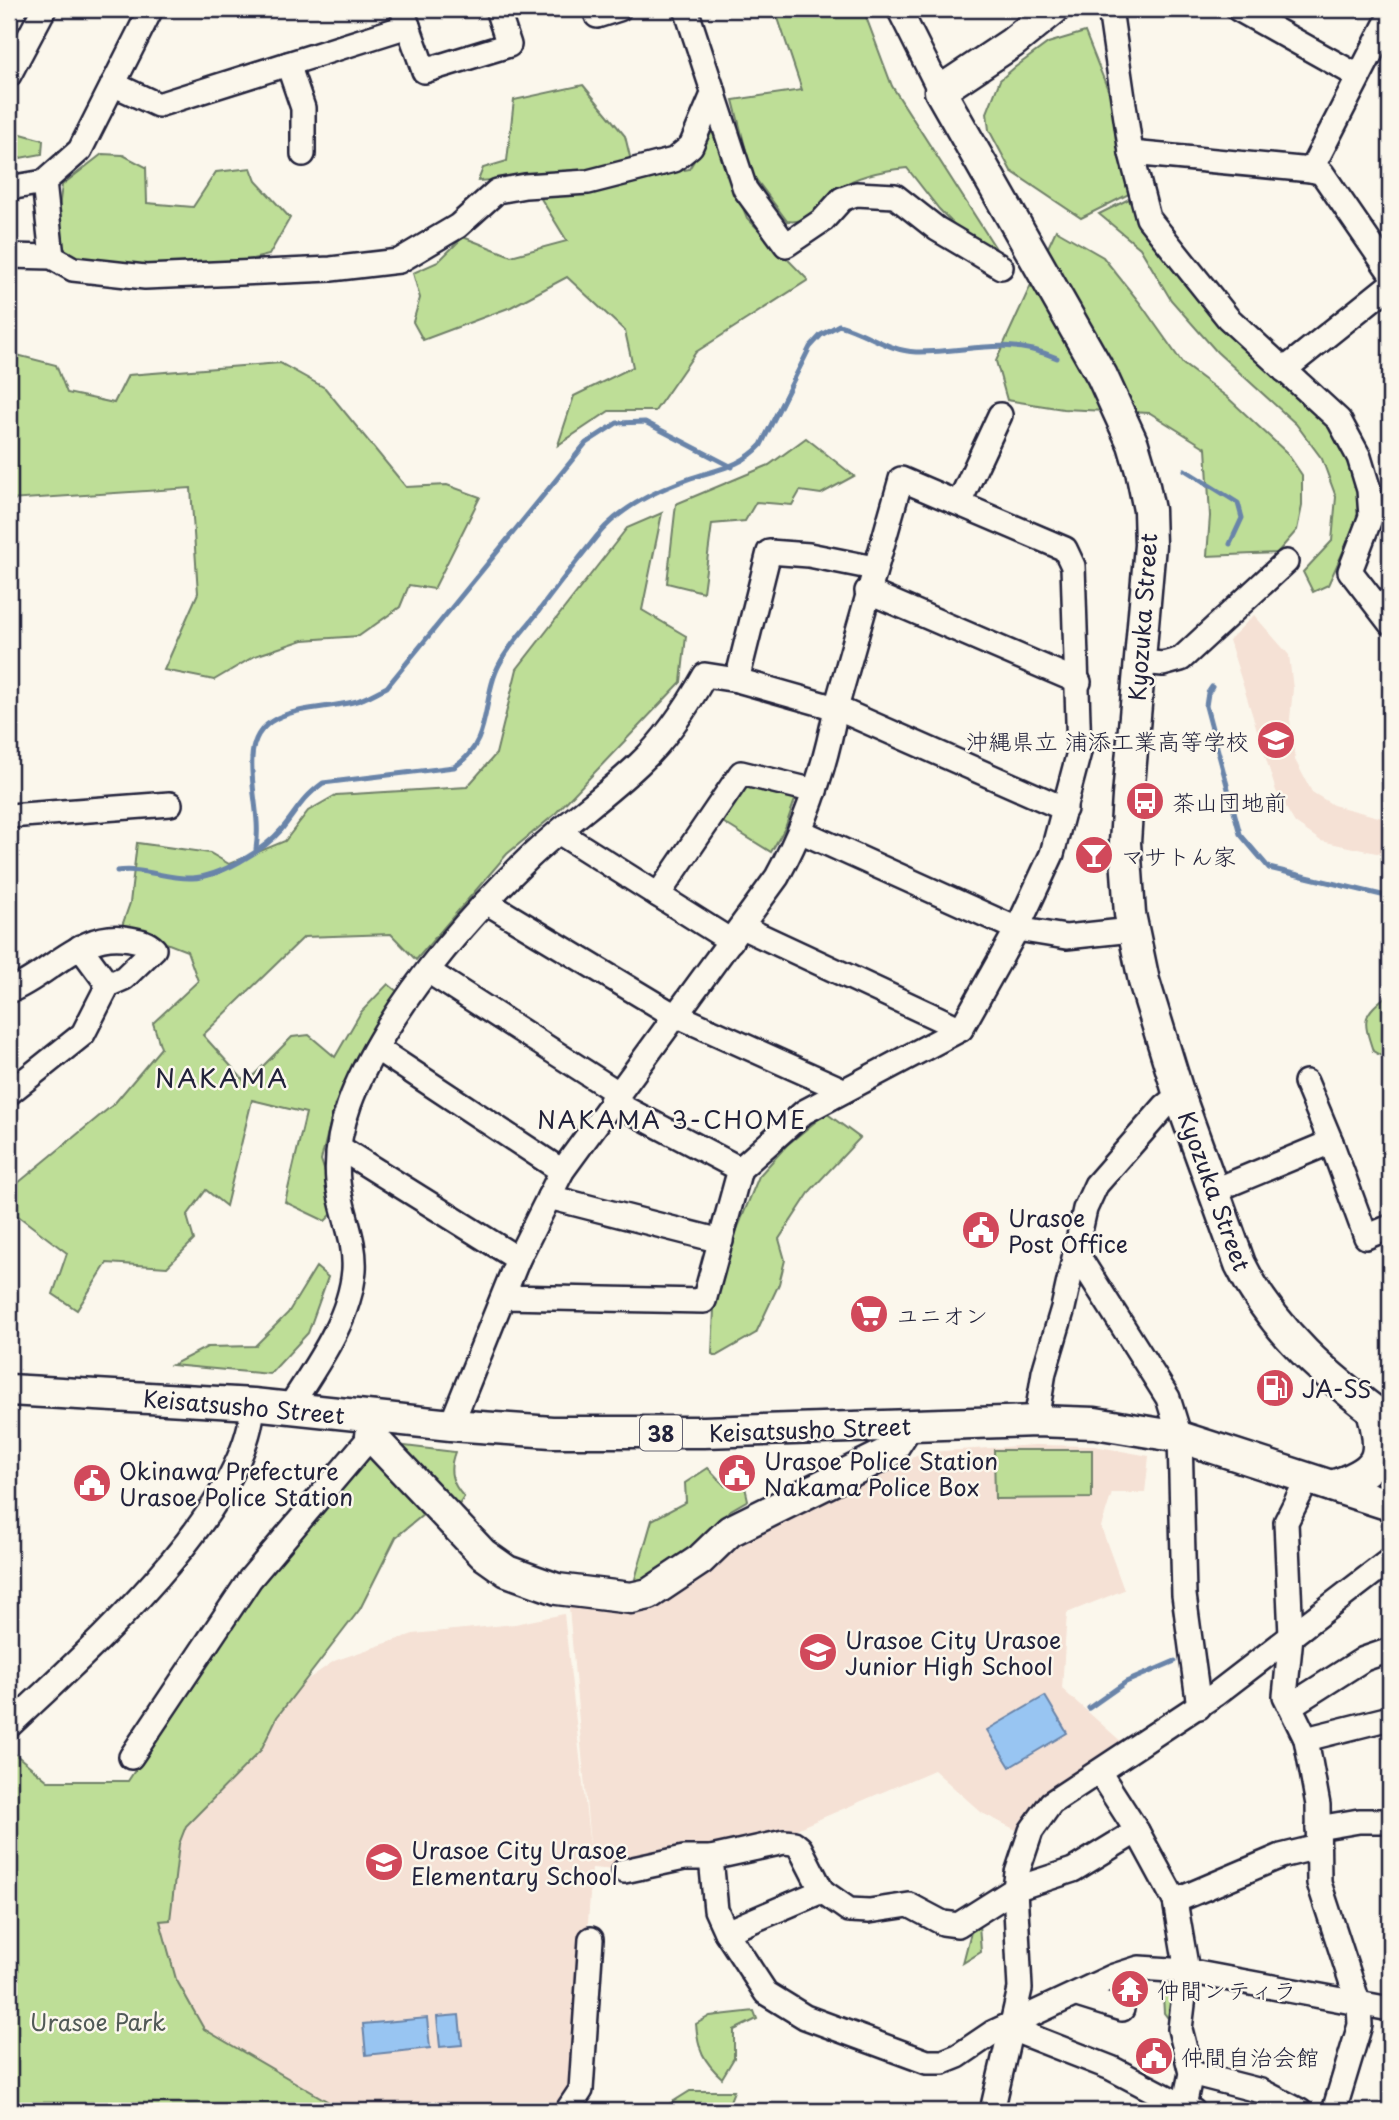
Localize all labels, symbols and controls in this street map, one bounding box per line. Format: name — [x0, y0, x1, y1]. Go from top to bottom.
street label: Kyozuka Street — [1119, 532, 1165, 702]
school or university icon: 沖縄県立 浦添工業高等学校 — [1255, 719, 1297, 761]
place label: 沖縄県立 浦添工業高等学校 — [966, 723, 1249, 758]
bus stop icon: 茶山団地前 — [1124, 780, 1166, 822]
place label: 茶山団地前 — [1172, 784, 1287, 819]
bar icon: マサトん家 — [1073, 834, 1115, 876]
place label: マサトん家 — [1121, 838, 1236, 873]
district label: NAKAMA — [155, 1058, 289, 1097]
district label: NAKAMA 3-CHOME — [537, 1101, 807, 1137]
street label: Kyozuka Street — [1170, 1106, 1260, 1276]
place label: Urasoe Post Office — [1008, 1200, 1128, 1261]
public building icon: Urasoe Post Office — [960, 1209, 1002, 1251]
supermarket icon: ユニオン — [848, 1293, 890, 1335]
place label: ユニオン — [896, 1297, 988, 1332]
fuel station icon: JA-SS — [1254, 1367, 1296, 1409]
place label: JA-SS — [1302, 1371, 1372, 1406]
street label: Keisatsusho Street — [142, 1380, 346, 1432]
street label: Keisatsusho Street — [708, 1408, 912, 1450]
road number: 38 — [640, 1416, 682, 1450]
place label: Urasoe Police Station Nakama Police Box — [764, 1443, 998, 1504]
public building icon: Urasoe Police Station Nakama Police Box — [716, 1452, 758, 1494]
place label: Okinawa Prefecture Urasoe Police Station — [119, 1453, 353, 1514]
public building icon: Okinawa Prefecture Urasoe Police Station — [71, 1462, 113, 1504]
place label: Urasoe City Urasoe Junior High School — [845, 1622, 1061, 1683]
school or university icon: Urasoe City Urasoe Junior High School — [797, 1631, 839, 1673]
place label: Urasoe City Urasoe Elementary School — [411, 1832, 627, 1893]
school or university icon: Urasoe City Urasoe Elementary School — [363, 1841, 405, 1883]
temple icon: 仲間ンティラ — [1109, 1968, 1151, 2010]
place label: 仲間ンティラ — [1157, 1972, 1296, 2007]
park label: Urasoe Park — [30, 2004, 166, 2039]
public building icon: 仲間自治会館 — [1133, 2035, 1175, 2077]
place label: 仲間自治会館 — [1181, 2039, 1319, 2074]

